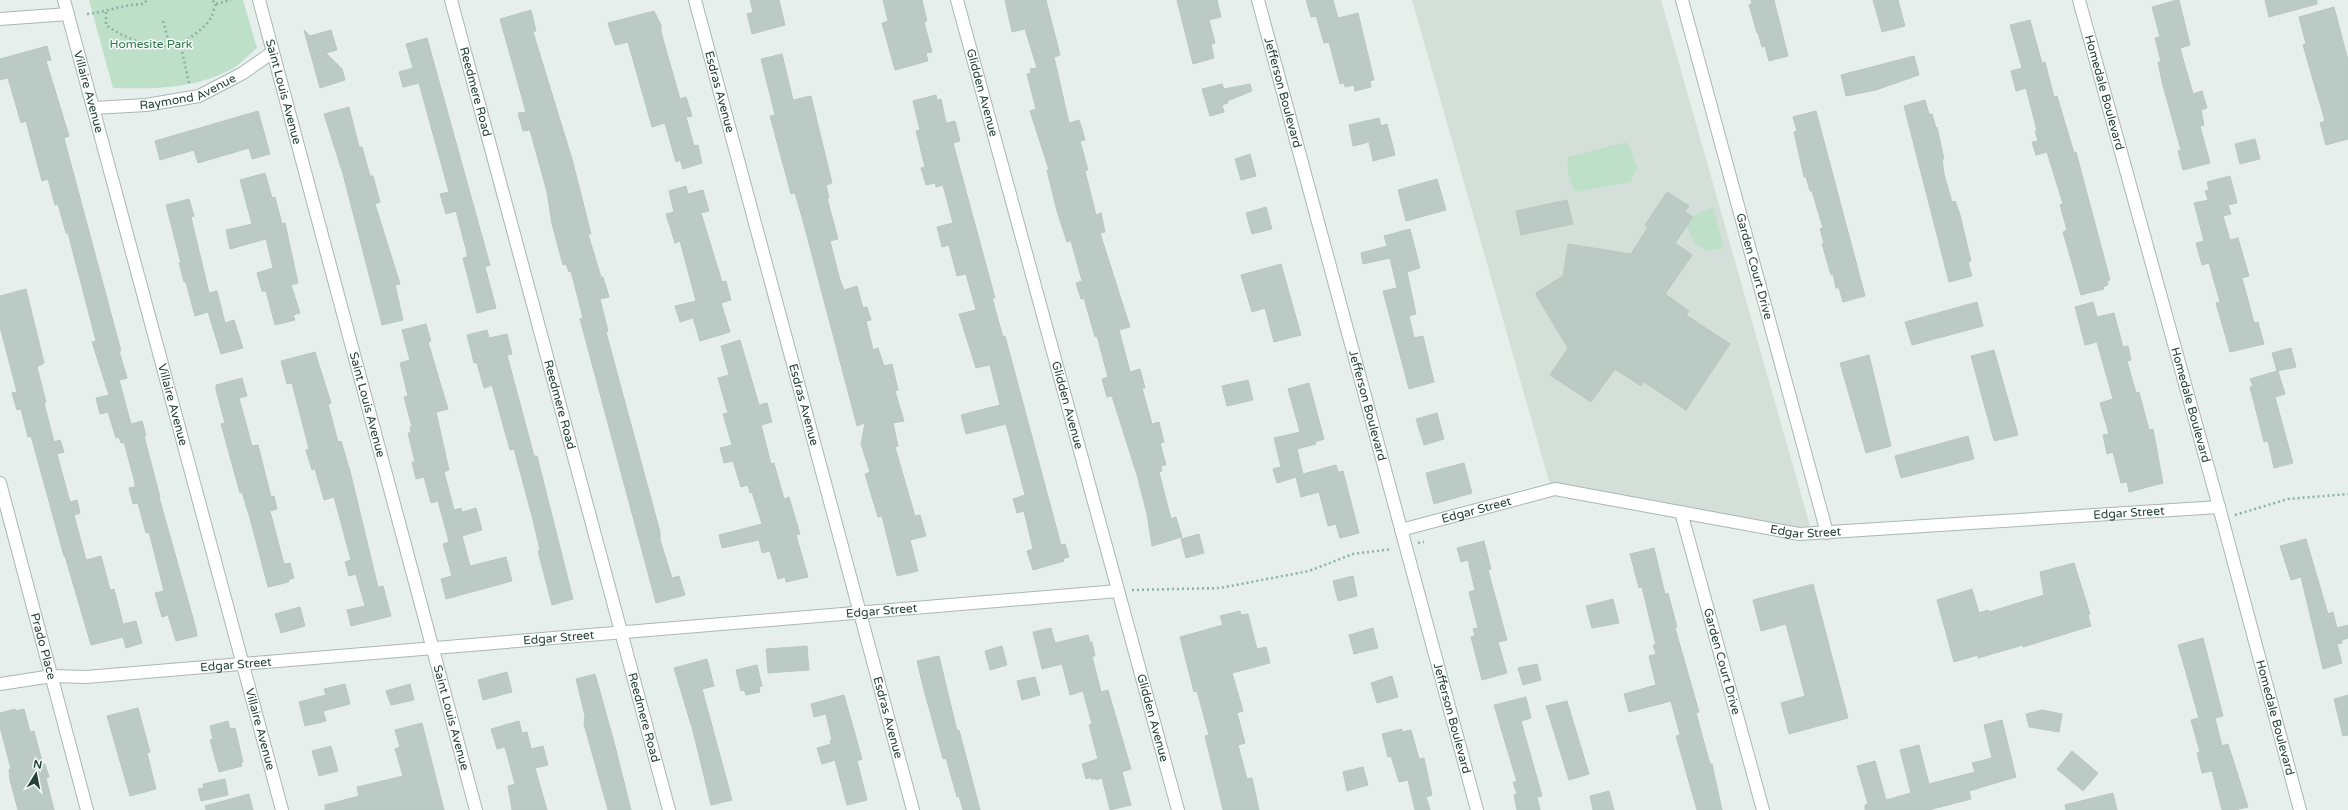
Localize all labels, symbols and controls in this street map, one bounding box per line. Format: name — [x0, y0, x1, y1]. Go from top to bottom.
street label: Homedale Boulevard — [2082, 33, 2127, 152]
street label: Jefferson Boulevard — [1261, 36, 1305, 149]
park label: Homesite Park — [110, 37, 193, 51]
street label: Saint Louis Avenue — [263, 38, 304, 146]
street label: Reedmere Road — [457, 45, 494, 138]
street label: Glidden Avenue — [964, 47, 1001, 138]
street label: Villaire Avenue — [71, 49, 106, 134]
street label: Esdras Avenue — [702, 49, 737, 134]
street label: Raymond Avenue — [139, 71, 238, 112]
street label: Garden Court Drive — [1733, 212, 1776, 321]
street label: Homedale Boulevard — [2168, 346, 2213, 464]
street label: Jefferson Boulevard — [1346, 349, 1389, 462]
street label: Saint Louis Avenue — [347, 351, 388, 459]
street label: Reedmere Road — [541, 358, 579, 451]
street label: Glidden Avenue — [1049, 360, 1086, 451]
street label: Villaire Avenue — [155, 362, 191, 447]
street label: Esdras Avenue — [786, 362, 822, 447]
street label: Edgar Street — [1440, 494, 1513, 526]
street label: Edgar Street — [2093, 503, 2165, 522]
street label: Edgar Street — [1769, 522, 1842, 541]
street label: Edgar Street — [845, 601, 918, 621]
street label: Garden Court Drive — [1701, 607, 1743, 716]
street label: Prado Place — [28, 612, 59, 681]
street label: Edgar Street — [523, 628, 595, 648]
street label: Edgar Street — [200, 655, 272, 674]
street label: Homedale Boulevard — [2253, 658, 2297, 777]
street label: Jefferson Boulevard — [1431, 661, 1474, 775]
street label: Saint Louis Avenue — [430, 664, 472, 772]
street label: Reedmere Road — [625, 671, 663, 764]
street label: Glidden Avenue — [1134, 672, 1172, 763]
street label: Esdras Avenue — [870, 675, 906, 760]
street label: Villaire Avenue — [243, 687, 278, 772]
north arrow — [16, 754, 56, 794]
text: N — [32, 757, 43, 772]

